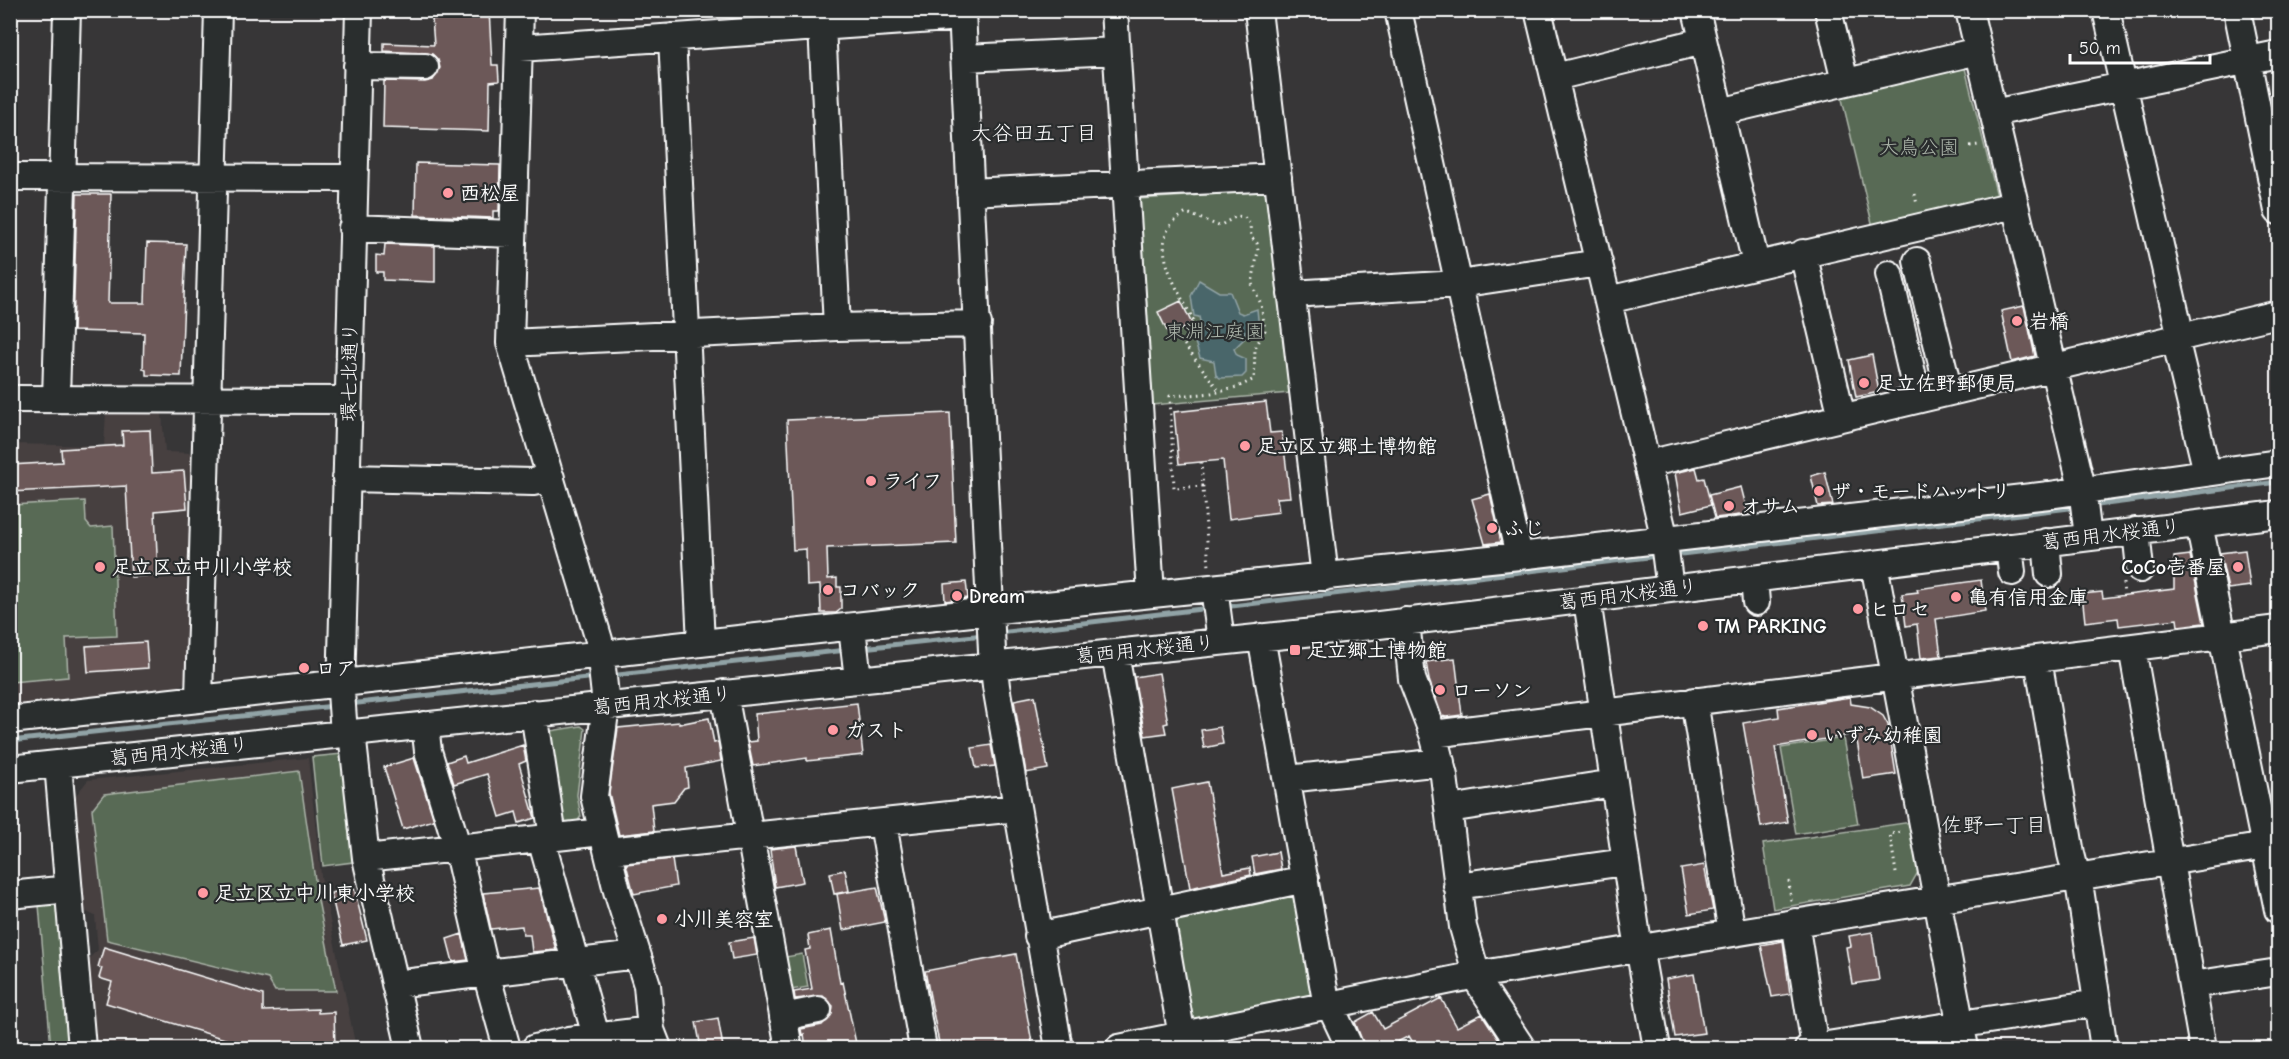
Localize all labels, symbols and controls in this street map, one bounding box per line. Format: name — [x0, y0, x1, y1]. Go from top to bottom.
scale bar — [2070, 27, 2210, 65]
text: 50 m — [2079, 38, 2121, 59]
district label: 大谷田五丁目 — [971, 121, 1097, 145]
park label: 大鳥公園 — [1879, 136, 1959, 159]
place label: 西松屋 — [460, 182, 520, 205]
marker: 西松屋 — [441, 186, 455, 200]
place label: 岩橋 — [2029, 310, 2069, 333]
marker: 岩橋 — [2010, 314, 2024, 328]
park label: 東淵江庭園 — [1165, 320, 1265, 343]
street label: 環七北通り — [337, 322, 362, 422]
place label: 足立佐野郵便局 — [1876, 372, 2016, 395]
marker: 足立佐野郵便局 — [1857, 376, 1871, 390]
place label: 足立区立郷土博物館 — [1257, 435, 1437, 458]
marker: 足立区立郷土博物館 — [1238, 439, 1252, 453]
place label: ライフ — [883, 470, 943, 493]
marker: ライフ — [864, 474, 878, 488]
place label: ザ・モードハットリ — [1831, 480, 2011, 503]
marker: ザ・モードハットリ — [1812, 484, 1826, 498]
place label: オサム — [1741, 495, 1800, 518]
marker: オサム — [1722, 499, 1736, 513]
street label: 葛西用水桜通り — [2040, 515, 2182, 554]
place label: ふじ — [1504, 517, 1544, 540]
marker: ふじ — [1485, 521, 1499, 535]
place label: 足立区立中川小学校 — [112, 556, 292, 579]
place label: CoCo壱番屋 — [2121, 556, 2226, 579]
marker: 足立区立中川小学校 — [93, 560, 107, 574]
marker: CoCo壱番屋 — [2231, 560, 2245, 574]
street label: 葛西用水桜通り — [1557, 575, 1699, 614]
place label: コバック — [840, 579, 920, 602]
marker: コバック — [821, 583, 835, 597]
place label: Dream — [969, 585, 1025, 608]
place label: 亀有信用金庫 — [1968, 586, 2088, 609]
marker: Dream — [950, 589, 964, 603]
marker: 亀有信用金庫 — [1949, 590, 1963, 604]
place label: ヒロセ — [1870, 598, 1930, 621]
marker: ヒロセ — [1851, 602, 1865, 616]
place label: TM PARKING — [1715, 615, 1827, 638]
marker: TM PARKING — [1696, 619, 1710, 633]
street label: 葛西用水桜通り — [1074, 631, 1216, 668]
place label: 足立郷土博物館 — [1307, 639, 1447, 662]
marker: 足立郷土博物館 — [1288, 643, 1302, 657]
place label: ロア — [316, 657, 356, 680]
marker: ロア — [297, 661, 311, 675]
place label: ローソン — [1452, 679, 1532, 702]
street label: 葛西用水桜通り — [591, 682, 733, 719]
marker: ローソン — [1433, 683, 1447, 697]
place label: ガスト — [845, 719, 907, 742]
marker: ガスト — [826, 723, 840, 737]
place label: いずみ幼稚園 — [1824, 724, 1942, 747]
marker: いずみ幼稚園 — [1805, 728, 1819, 742]
street label: 葛西用水桜通り — [108, 733, 250, 770]
district label: 佐野一丁目 — [1942, 813, 2047, 837]
place label: 足立区立中川東小学校 — [215, 882, 415, 905]
marker: 足立区立中川東小学校 — [196, 886, 210, 900]
place label: 小川美容室 — [674, 908, 774, 931]
marker: 小川美容室 — [655, 912, 669, 926]

